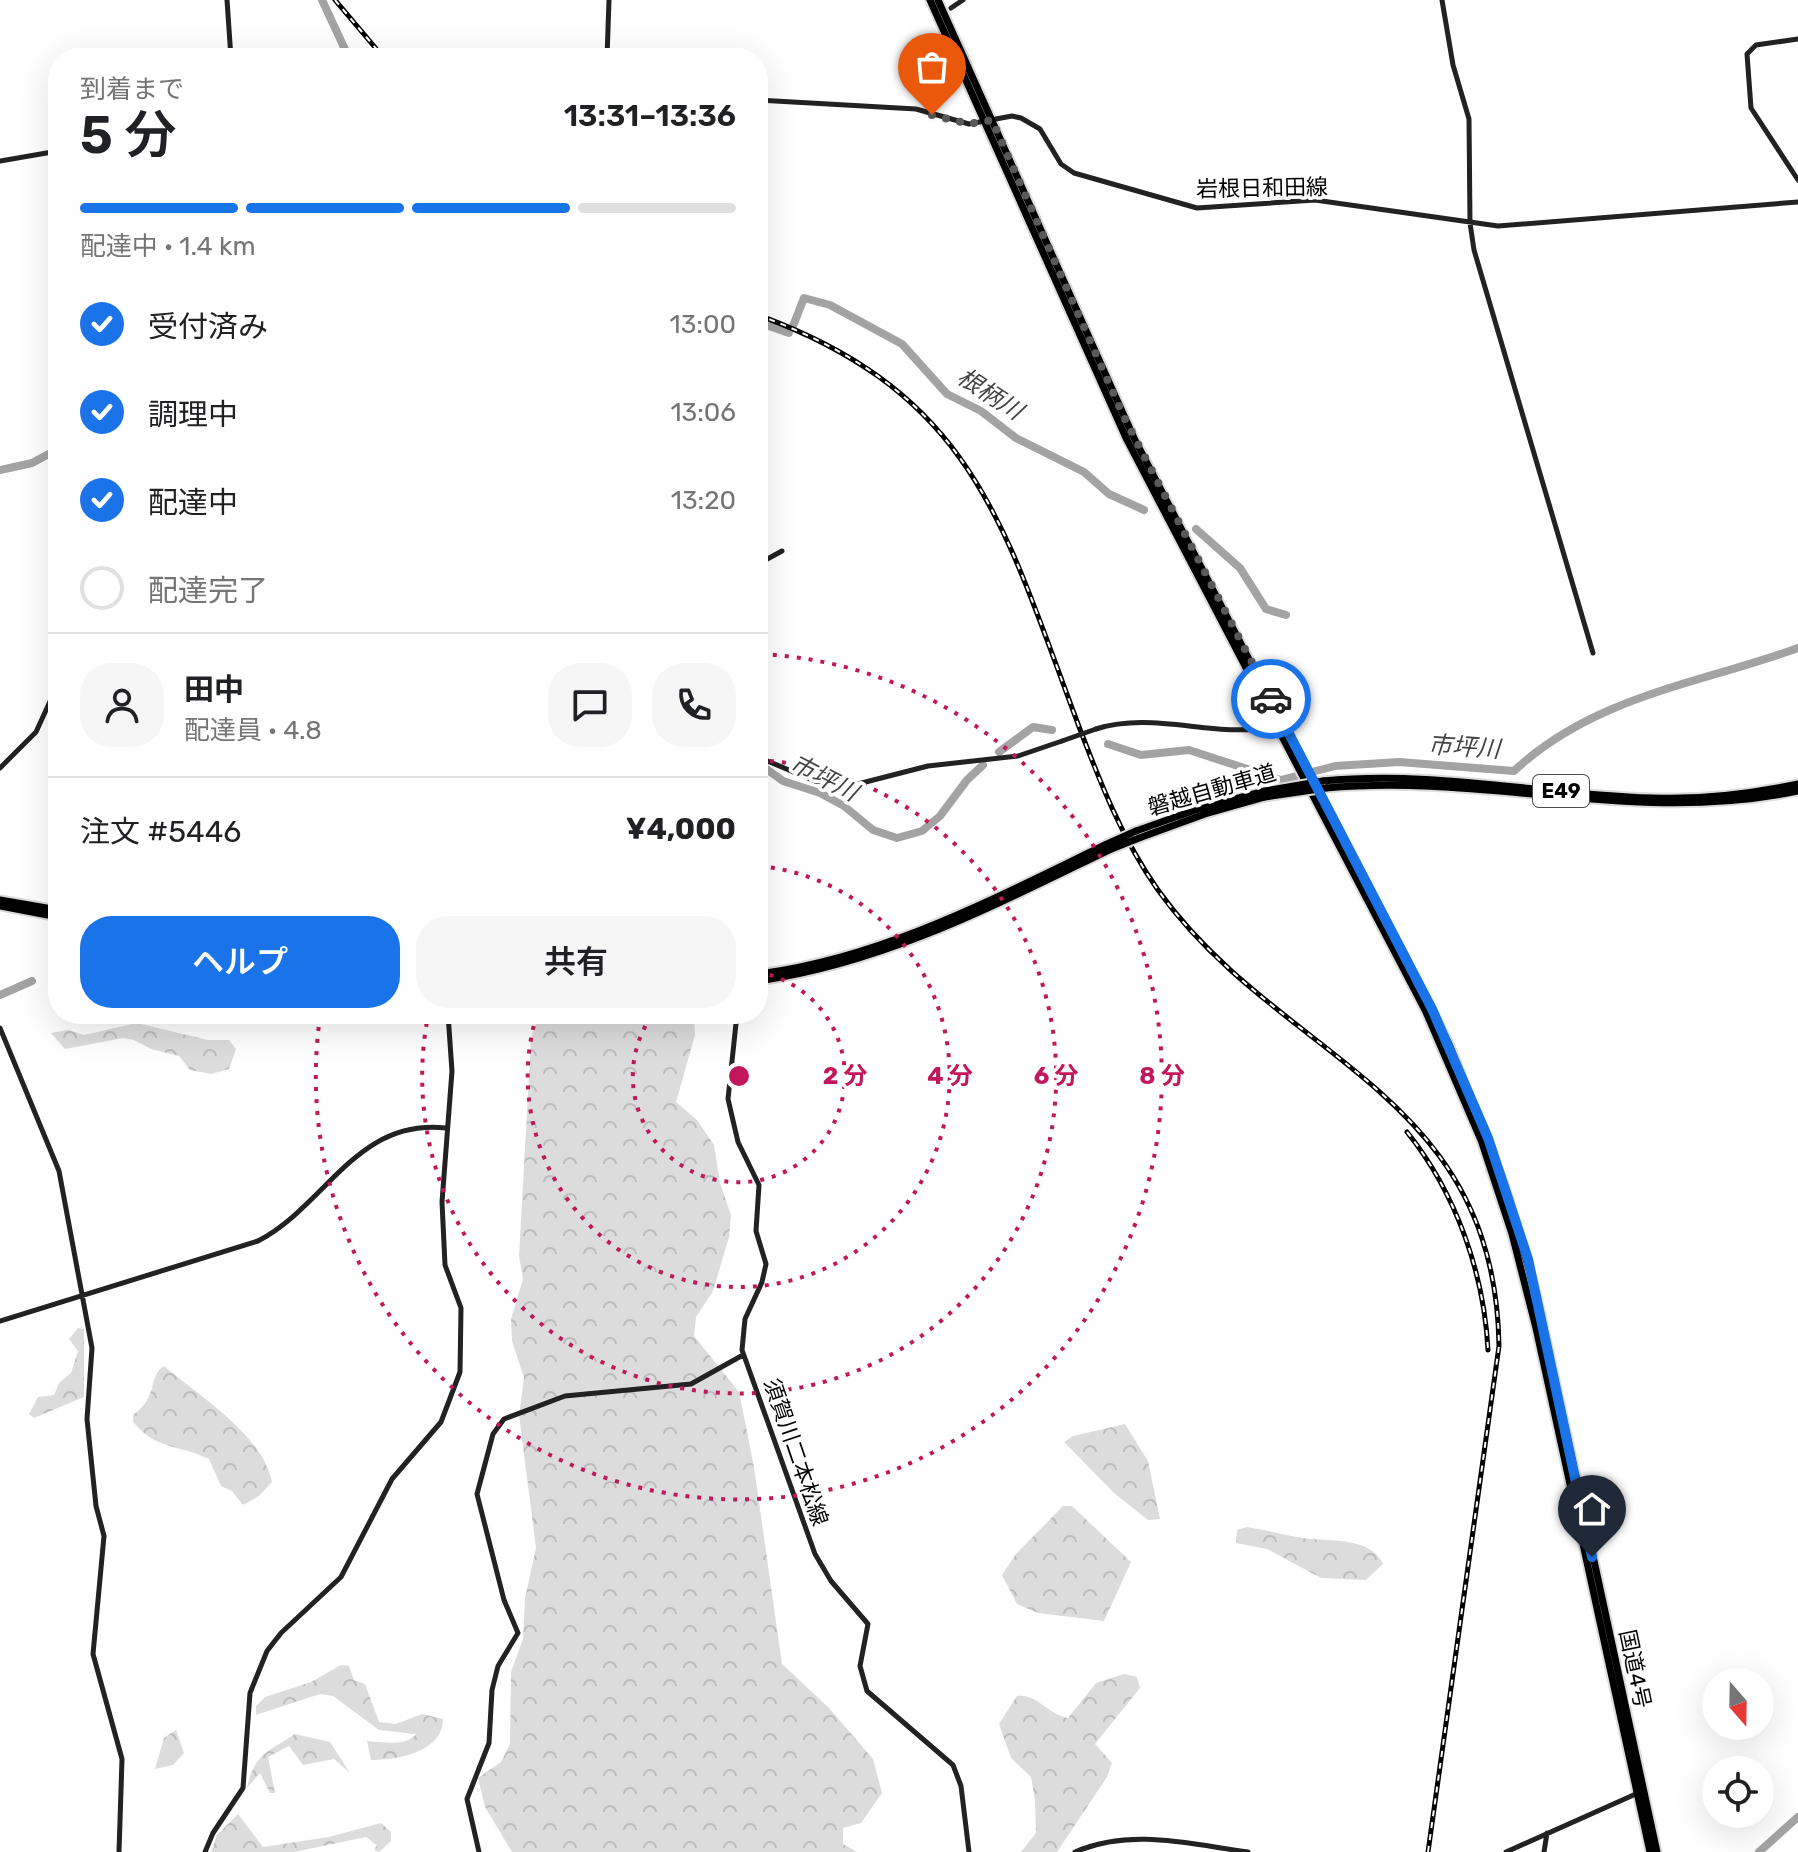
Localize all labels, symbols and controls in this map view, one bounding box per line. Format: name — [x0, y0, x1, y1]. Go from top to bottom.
pin — [898, 33, 966, 115]
icon: bag — [910, 45, 954, 89]
text: 到着まで — [80, 74, 184, 105]
text: 13:31–13:36 — [564, 98, 736, 134]
text: 5 分 — [80, 104, 176, 166]
street label: 岩根日和田線 — [1196, 173, 1328, 203]
text: 配達中 · 1.4 km — [80, 231, 256, 262]
icon: check — [80, 302, 124, 346]
text: 受付済み — [148, 309, 268, 345]
text: 13:00 — [670, 309, 736, 340]
water label: 根柄川 — [952, 363, 1030, 427]
icon: check — [80, 390, 124, 434]
text: 調理中 — [148, 397, 238, 433]
text: 13:06 — [670, 397, 736, 428]
icon: check — [80, 478, 124, 522]
text: 配達中 — [148, 485, 238, 521]
text: 13:20 — [671, 485, 736, 516]
text: 配達完了 — [148, 573, 268, 609]
courier — [1231, 659, 1311, 739]
button: person — [80, 663, 164, 747]
button: chat — [548, 663, 632, 747]
button: phone — [652, 663, 736, 747]
text: 田中 — [184, 672, 244, 708]
icon: car — [1249, 677, 1293, 721]
text: 配達員 · 4.8 — [184, 715, 322, 746]
water label: 市坪川 — [1427, 731, 1504, 764]
water label: 市坪川 — [786, 749, 865, 808]
street label: 磐越自動車道 — [1145, 759, 1279, 821]
road number: E49 — [1533, 775, 1589, 807]
text: ¥4,000 — [626, 811, 736, 847]
text: 注文 #5446 — [80, 814, 241, 850]
button: ヘルプ — [80, 916, 400, 1008]
button: 共有 — [416, 916, 736, 1008]
centre of rings — [725, 1062, 753, 1090]
text: 2 分 — [823, 1062, 867, 1090]
text: 4 分 — [927, 1062, 973, 1090]
text: 6 分 — [1034, 1062, 1078, 1090]
text: 8 分 — [1139, 1062, 1185, 1090]
street label: 須賀川二本松線 — [758, 1375, 834, 1529]
pin — [1558, 1475, 1626, 1557]
icon: home — [1570, 1487, 1614, 1531]
street label: 国道4号 — [1614, 1627, 1656, 1711]
north arrow — [1702, 1668, 1774, 1740]
map controls — [1702, 1668, 1774, 1828]
button: locate — [1702, 1756, 1774, 1828]

